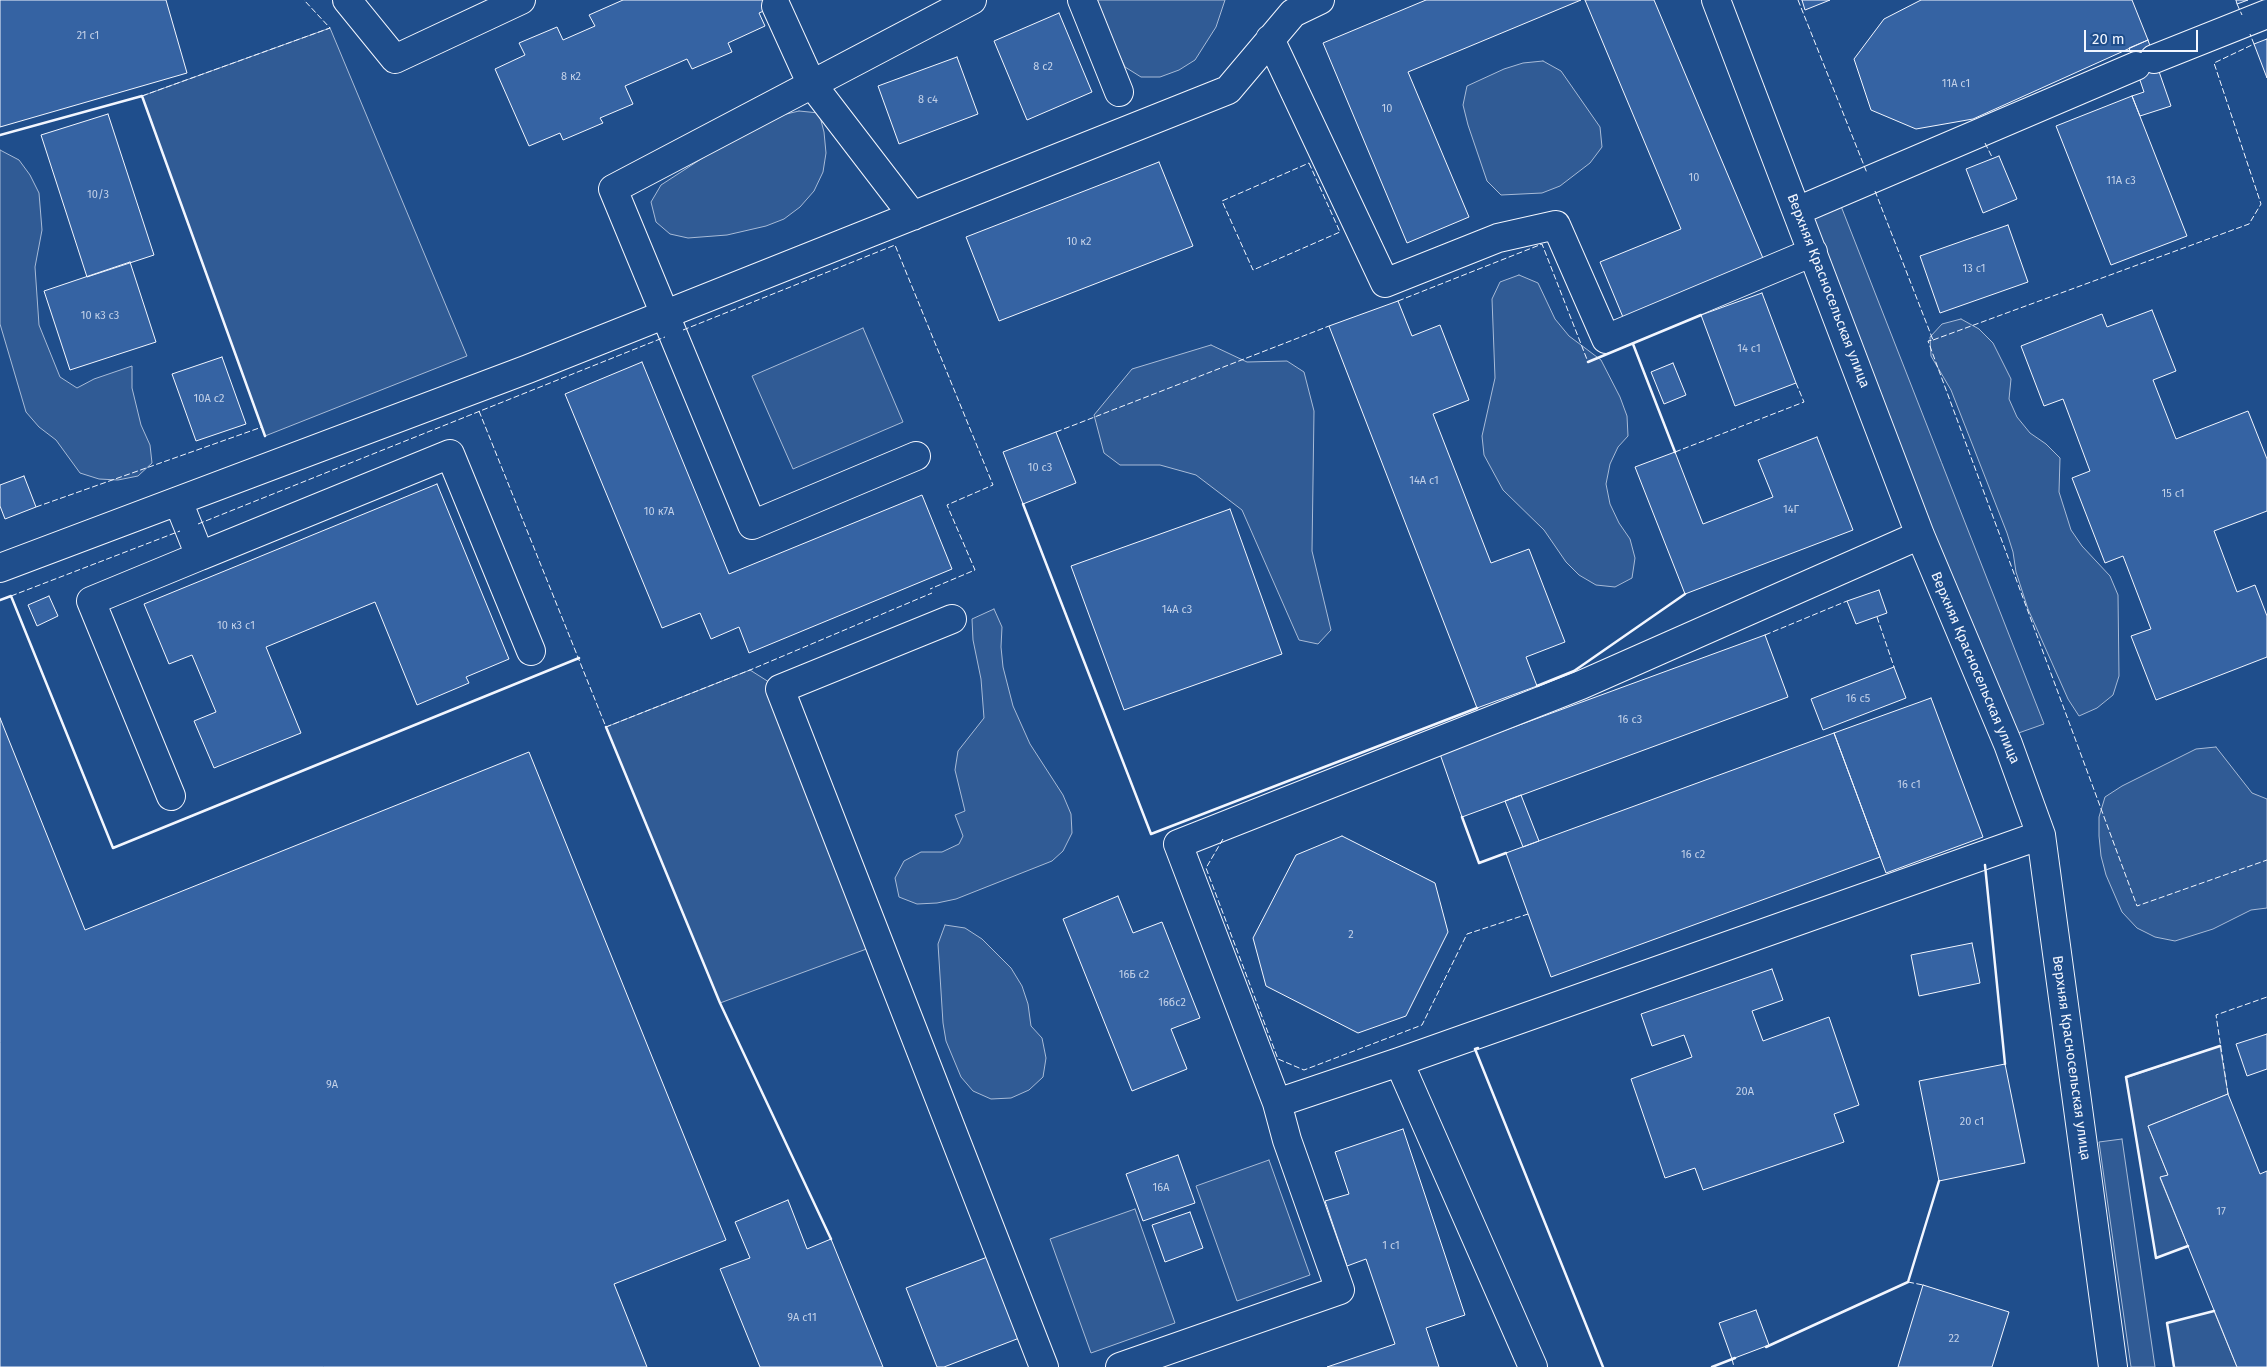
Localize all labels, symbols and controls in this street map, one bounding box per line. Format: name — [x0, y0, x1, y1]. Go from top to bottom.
scale bar — [2087, 20, 2201, 52]
house number: 21 с1 — [77, 29, 99, 43]
text: 20 m — [2092, 30, 2125, 48]
house number: 8 с2 — [1033, 60, 1053, 74]
house number: 8 к2 — [561, 70, 581, 84]
house number: 11А с1 — [1942, 77, 1970, 91]
house number: 8 с4 — [918, 93, 938, 107]
house number: 10 — [1382, 102, 1392, 116]
house number: 10 — [1689, 171, 1699, 185]
house number: 11А с3 — [2106, 174, 2136, 188]
house number: 10/3 — [87, 188, 109, 202]
street label: Верхняя Красносельская улица — [1783, 191, 1873, 391]
house number: 10 к2 — [1067, 235, 1091, 249]
house number: 13 с1 — [1962, 262, 1986, 276]
house number: 10 к3 с3 — [81, 309, 119, 323]
house number: 14 с1 — [1737, 342, 1761, 356]
house number: 10А с2 — [194, 392, 224, 406]
house number: 10 с3 — [1028, 461, 1052, 475]
house number: 14А с1 — [1409, 474, 1439, 488]
house number: 15 с1 — [2161, 487, 2185, 501]
house number: 14Г — [1783, 503, 1799, 517]
house number: 10 к7А — [644, 505, 674, 519]
street label: Верхняя Красносельская улица — [1927, 570, 2023, 766]
house number: 14А с3 — [1162, 603, 1192, 617]
house number: 10 к3 с1 — [217, 619, 255, 633]
house number: 16 с5 — [1846, 692, 1870, 706]
house number: 16 с3 — [1618, 713, 1642, 727]
house number: 16 с1 — [1897, 778, 1921, 792]
house number: 16 с2 — [1681, 848, 1705, 862]
house number: 2 — [1348, 928, 1354, 942]
street label: Верхняя Красносельская улица — [2048, 954, 2094, 1162]
house number: 16Б с2 — [1119, 968, 1149, 982]
house number: 16бс2 — [1158, 996, 1186, 1010]
house number: 9А — [326, 1078, 338, 1092]
house number: 20А — [1736, 1085, 1754, 1099]
house number: 20 с1 — [1960, 1115, 1984, 1129]
house number: 16А — [1153, 1181, 1169, 1195]
house number: 17 — [2216, 1205, 2226, 1219]
house number: 1 с1 — [1382, 1239, 1400, 1253]
house number: 9A c11 — [787, 1311, 817, 1325]
house number: 22 — [1949, 1332, 1959, 1346]

